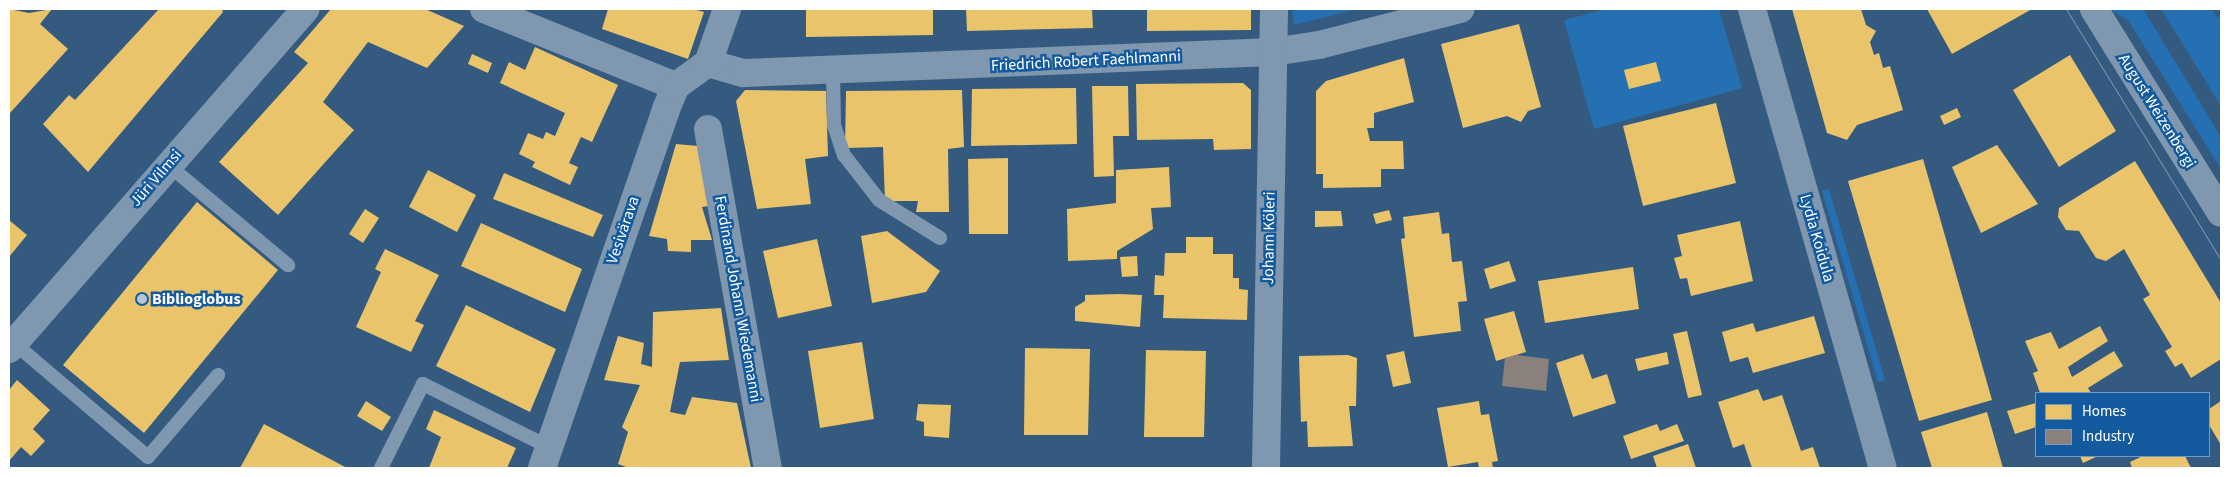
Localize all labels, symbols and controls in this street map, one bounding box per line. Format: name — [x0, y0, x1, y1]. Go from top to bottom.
street label: Friedrich Robert Faehlmanni — [991, 46, 1181, 76]
street label: August Weizenbergi — [2114, 50, 2200, 172]
street label: Jüri Vilmsi — [126, 146, 186, 210]
street label: Johann Köleri — [1259, 191, 1279, 285]
street label: Lydia Koidula — [1795, 192, 1839, 284]
street label: Vesivärava — [602, 194, 644, 266]
street label: Ferdinand Johann Wiedemanni — [710, 194, 766, 404]
place label: Biblioglobus — [152, 289, 240, 309]
marker: Biblioglobus — [136, 293, 148, 305]
legend — [2035, 392, 2210, 457]
text: Homes — [2082, 401, 2126, 422]
text: Industry — [2082, 426, 2134, 447]

